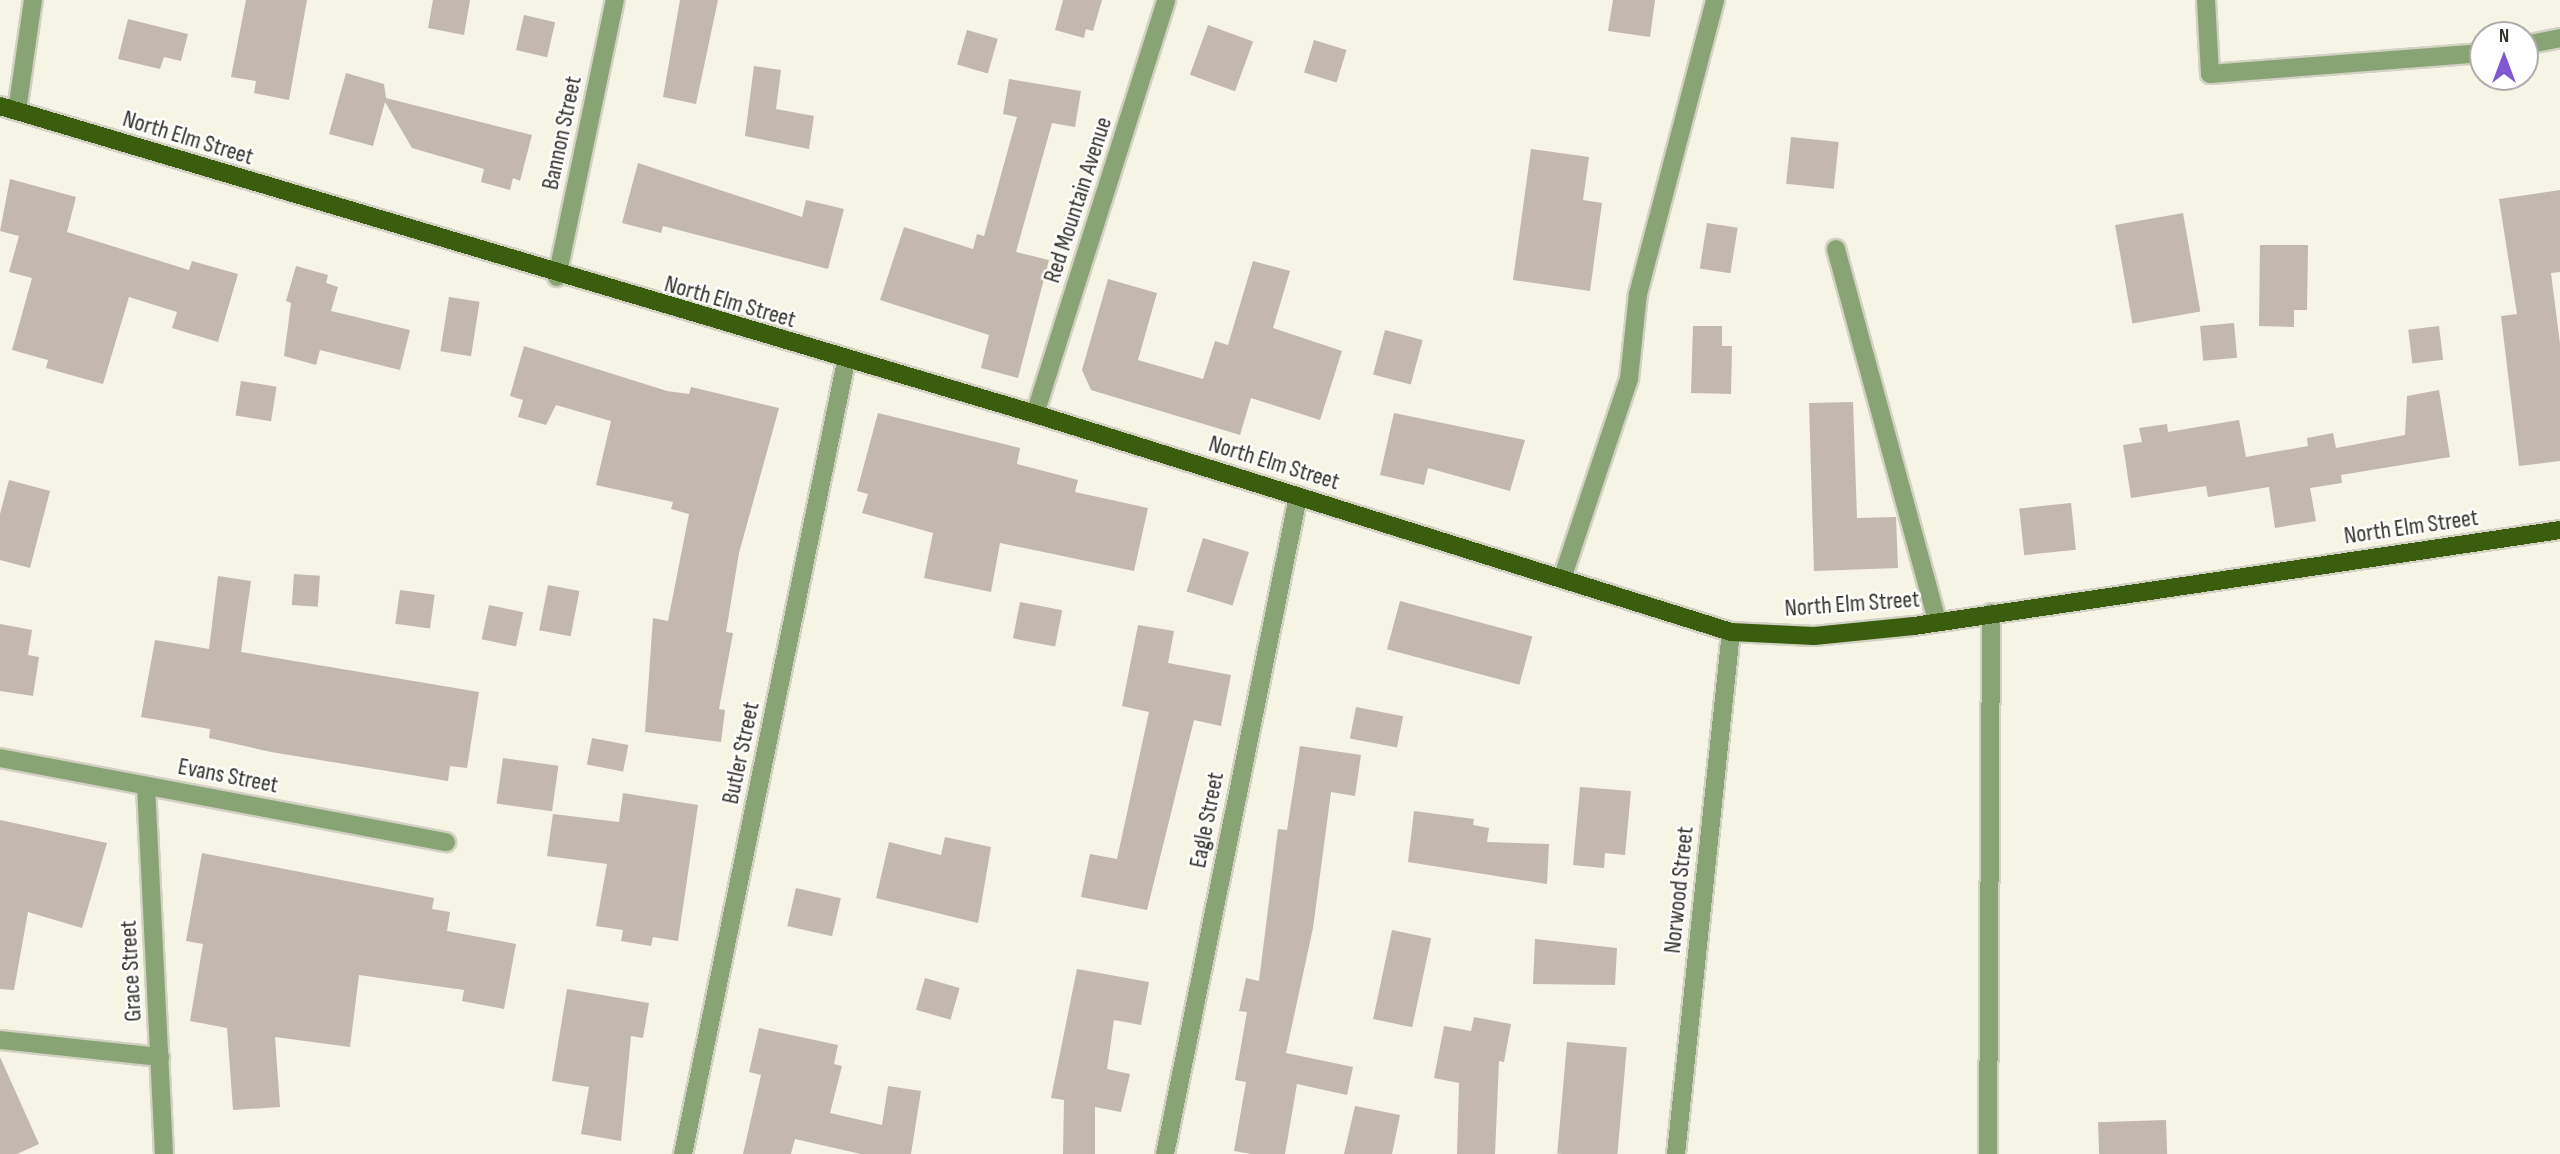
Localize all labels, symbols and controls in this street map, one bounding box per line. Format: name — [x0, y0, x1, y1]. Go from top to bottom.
north arrow — [2469, 21, 2539, 91]
text: N — [2499, 25, 2509, 48]
street label: Bannon Street — [536, 74, 588, 192]
street label: North Elm Street — [119, 104, 257, 172]
street label: Red Mountain Avenue — [1038, 113, 1118, 287]
street label: North Elm Street — [661, 270, 799, 334]
street label: North Elm Street — [1205, 429, 1343, 497]
street label: North Elm Street — [2342, 503, 2480, 551]
street label: North Elm Street — [1784, 585, 1920, 623]
street label: Butler Street — [716, 699, 766, 807]
street label: Evans Street — [175, 752, 281, 800]
street label: Eagle Street — [1184, 770, 1230, 870]
street label: Norwood Street — [1658, 825, 1700, 955]
street label: Grace Street — [114, 920, 148, 1022]

